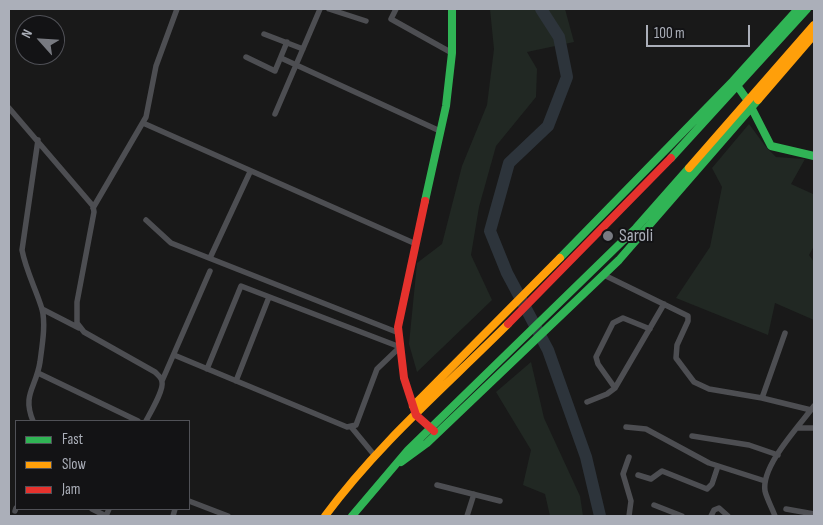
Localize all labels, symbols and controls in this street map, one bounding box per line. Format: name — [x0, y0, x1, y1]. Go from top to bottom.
north arrow — [15, 15, 65, 65]
scale bar — [648, 15, 752, 47]
text: 100 m — [654, 24, 685, 43]
text: N — [18, 27, 36, 41]
place label: Saroli — [619, 225, 653, 247]
marker: Saroli — [601, 229, 615, 243]
legend — [15, 420, 190, 510]
text: Fast — [62, 430, 83, 449]
text: Slow — [62, 455, 86, 474]
text: Jam — [62, 480, 80, 499]

